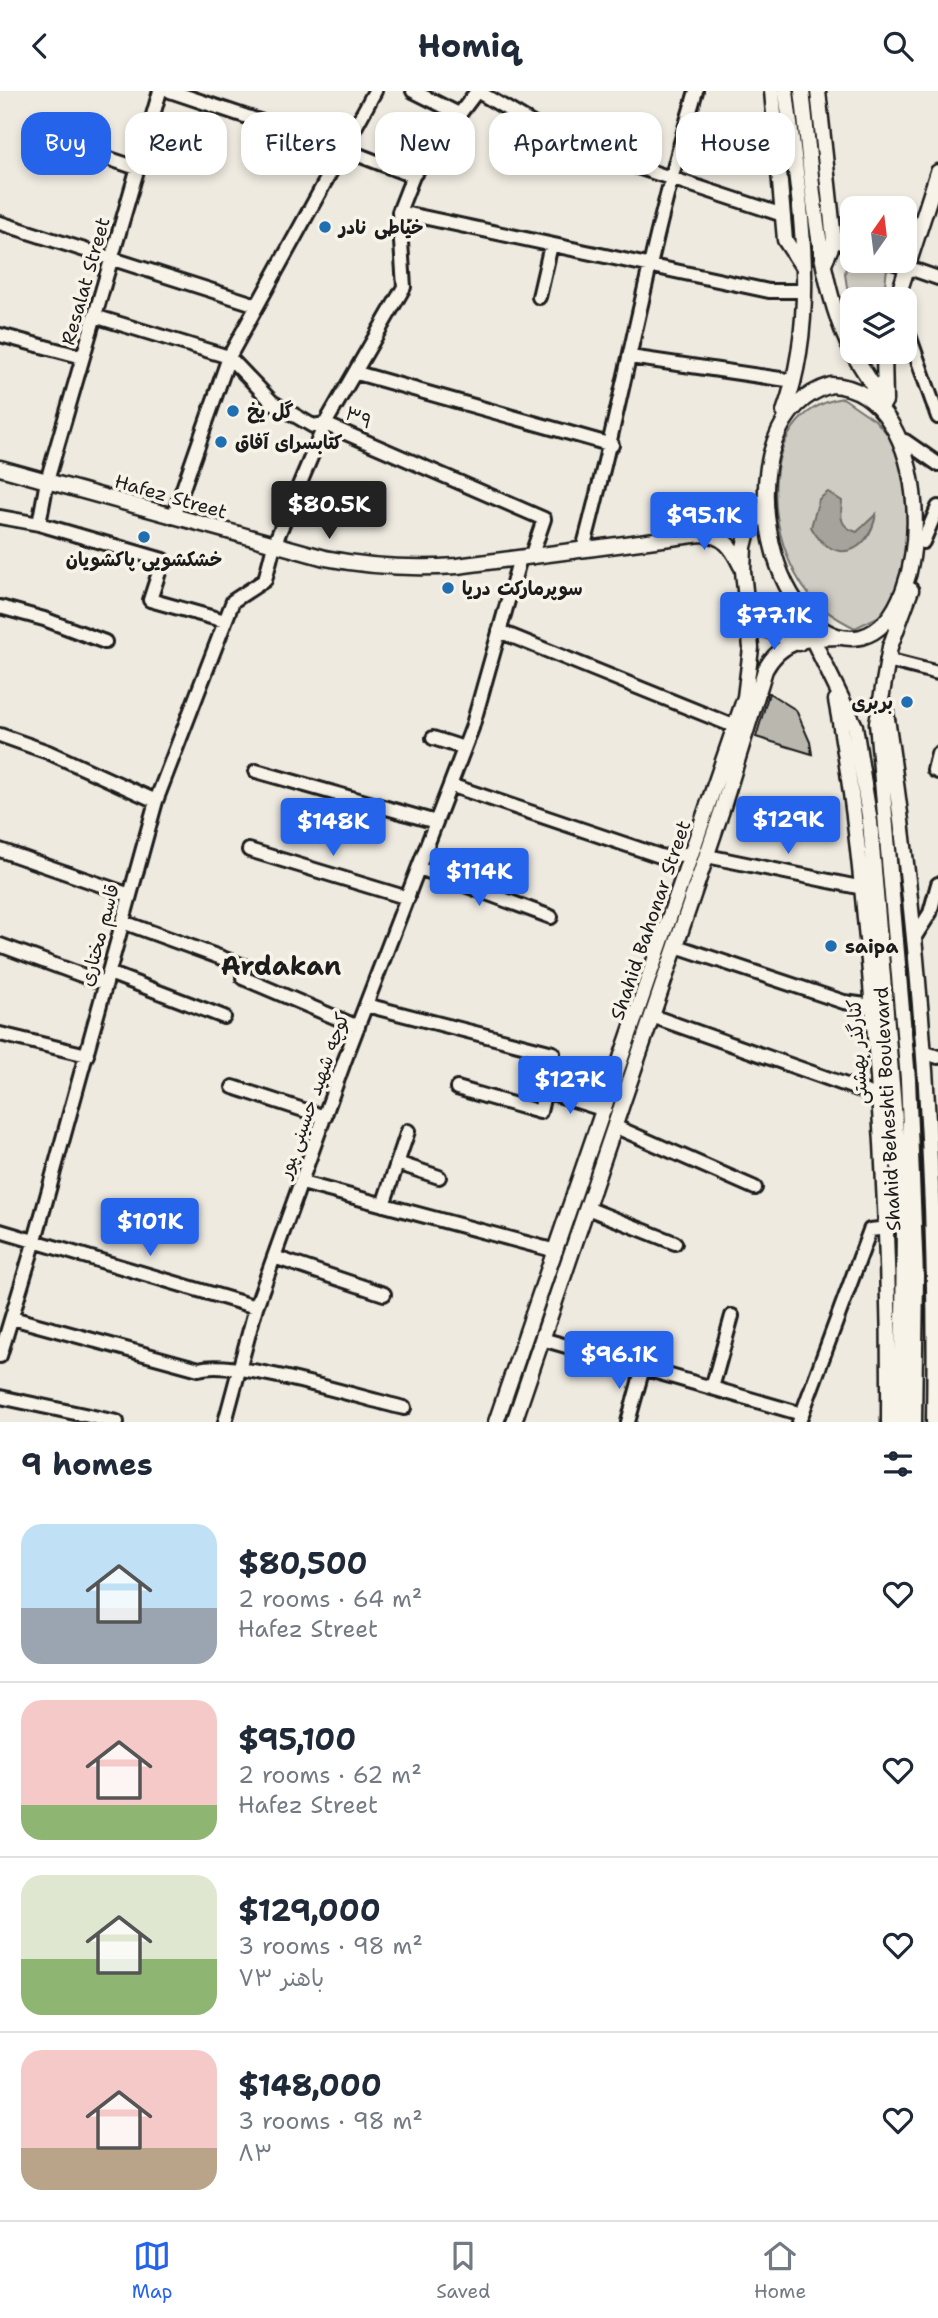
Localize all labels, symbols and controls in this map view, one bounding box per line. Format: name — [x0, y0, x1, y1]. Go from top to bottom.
text: Homiq — [418, 24, 520, 67]
icon: back — [21, 27, 59, 65]
icon: search — [879, 27, 917, 65]
chip: Buy — [21, 112, 111, 175]
chip: Rent — [125, 112, 227, 175]
chip: Filters — [241, 112, 361, 175]
chip: New — [375, 112, 475, 175]
chip: Apartment — [489, 112, 662, 175]
chip: House — [676, 112, 795, 175]
north arrow — [840, 196, 917, 273]
map controls — [840, 196, 917, 364]
street label: Resalat Street — [55, 214, 116, 348]
place label: خیاطی نادر — [337, 215, 423, 240]
marker: خیاطی نادر — [317, 219, 333, 235]
button: layers — [840, 287, 917, 364]
place label: گل یخ — [247, 399, 294, 424]
street label: ۳۹ — [341, 401, 376, 434]
marker: گل یخ — [225, 403, 241, 419]
place label: کتابسرای آفاق — [235, 430, 343, 455]
marker: کتابسرای آفاق — [213, 434, 229, 450]
street label: Hafez Street — [112, 469, 230, 524]
pin: $80.5K — [272, 482, 386, 541]
text: $80.5K — [287, 489, 371, 519]
pin: $95.1K — [647, 493, 761, 552]
text: $95.1K — [666, 500, 742, 530]
marker: خشکشویی پاکشویان — [136, 529, 152, 545]
place label: خشکشویی پاکشویان — [66, 547, 222, 572]
place label: سوپرمارکت دریا — [462, 576, 583, 601]
marker: سوپرمارکت دریا — [440, 580, 456, 596]
pin: $77.1K — [717, 593, 831, 652]
text: $77.1K — [736, 600, 812, 630]
place label: بربری — [852, 690, 893, 715]
marker: بربری — [899, 694, 915, 710]
pin: $129K — [739, 797, 837, 856]
pin: $148K — [284, 799, 382, 858]
text: $129K — [752, 804, 824, 834]
text: $148K — [297, 806, 369, 836]
street label: Shahid Bahonar Street — [605, 817, 696, 1023]
pin: $114K — [430, 849, 528, 908]
text: $114K — [446, 856, 512, 886]
street label: قاسم مختاری — [74, 881, 127, 990]
place label: saipa — [845, 934, 898, 959]
marker: saipa — [823, 938, 839, 954]
district label: Ardakan — [221, 948, 341, 983]
street label: Shahid Beheshti Boulevard — [869, 986, 906, 1232]
street label: کنارگذر بهشتی — [841, 998, 874, 1106]
street label: کوچه شهید حسینی ‍پور — [271, 1009, 355, 1183]
pin: $127K — [521, 1056, 619, 1116]
text: $127K — [534, 1064, 606, 1094]
pin: $101K — [101, 1199, 199, 1258]
text: $101K — [117, 1206, 183, 1236]
pin: $96.1K — [562, 1331, 676, 1391]
text: $96.1K — [580, 1339, 658, 1369]
text: 9 homes — [21, 1444, 153, 1485]
icon: filters — [879, 1445, 917, 1483]
text: $80,500 — [238, 1543, 368, 1584]
icon: home — [77, 1552, 161, 1636]
icon: heart — [879, 1575, 917, 1613]
text: 2 rooms · 64 m² — [238, 1584, 422, 1614]
text: Hafez Street — [238, 1614, 378, 1644]
text: $95,100 — [238, 1719, 356, 1760]
icon: home — [77, 1728, 161, 1812]
icon: heart — [879, 1751, 917, 1789]
text: 2 rooms · 62 m² — [238, 1760, 422, 1790]
text: Hafez Street — [238, 1790, 378, 1820]
text: $129,000 — [238, 1890, 381, 1931]
icon: home — [77, 1903, 161, 1987]
icon: heart — [879, 1926, 917, 1964]
text: 3 rooms · 98 m² — [238, 1931, 423, 1961]
text: باهنر ۷۳ — [238, 1963, 324, 1993]
text: $148,000 — [238, 2065, 382, 2106]
icon: home — [77, 2078, 161, 2162]
icon: heart — [879, 2101, 917, 2139]
text: 3 rooms · 98 m² — [238, 2106, 423, 2136]
text: ۸۳ — [238, 2138, 273, 2168]
tab: Map — [132, 2237, 173, 2304]
tab: Saved — [436, 2237, 490, 2304]
tab: Home — [754, 2237, 806, 2304]

